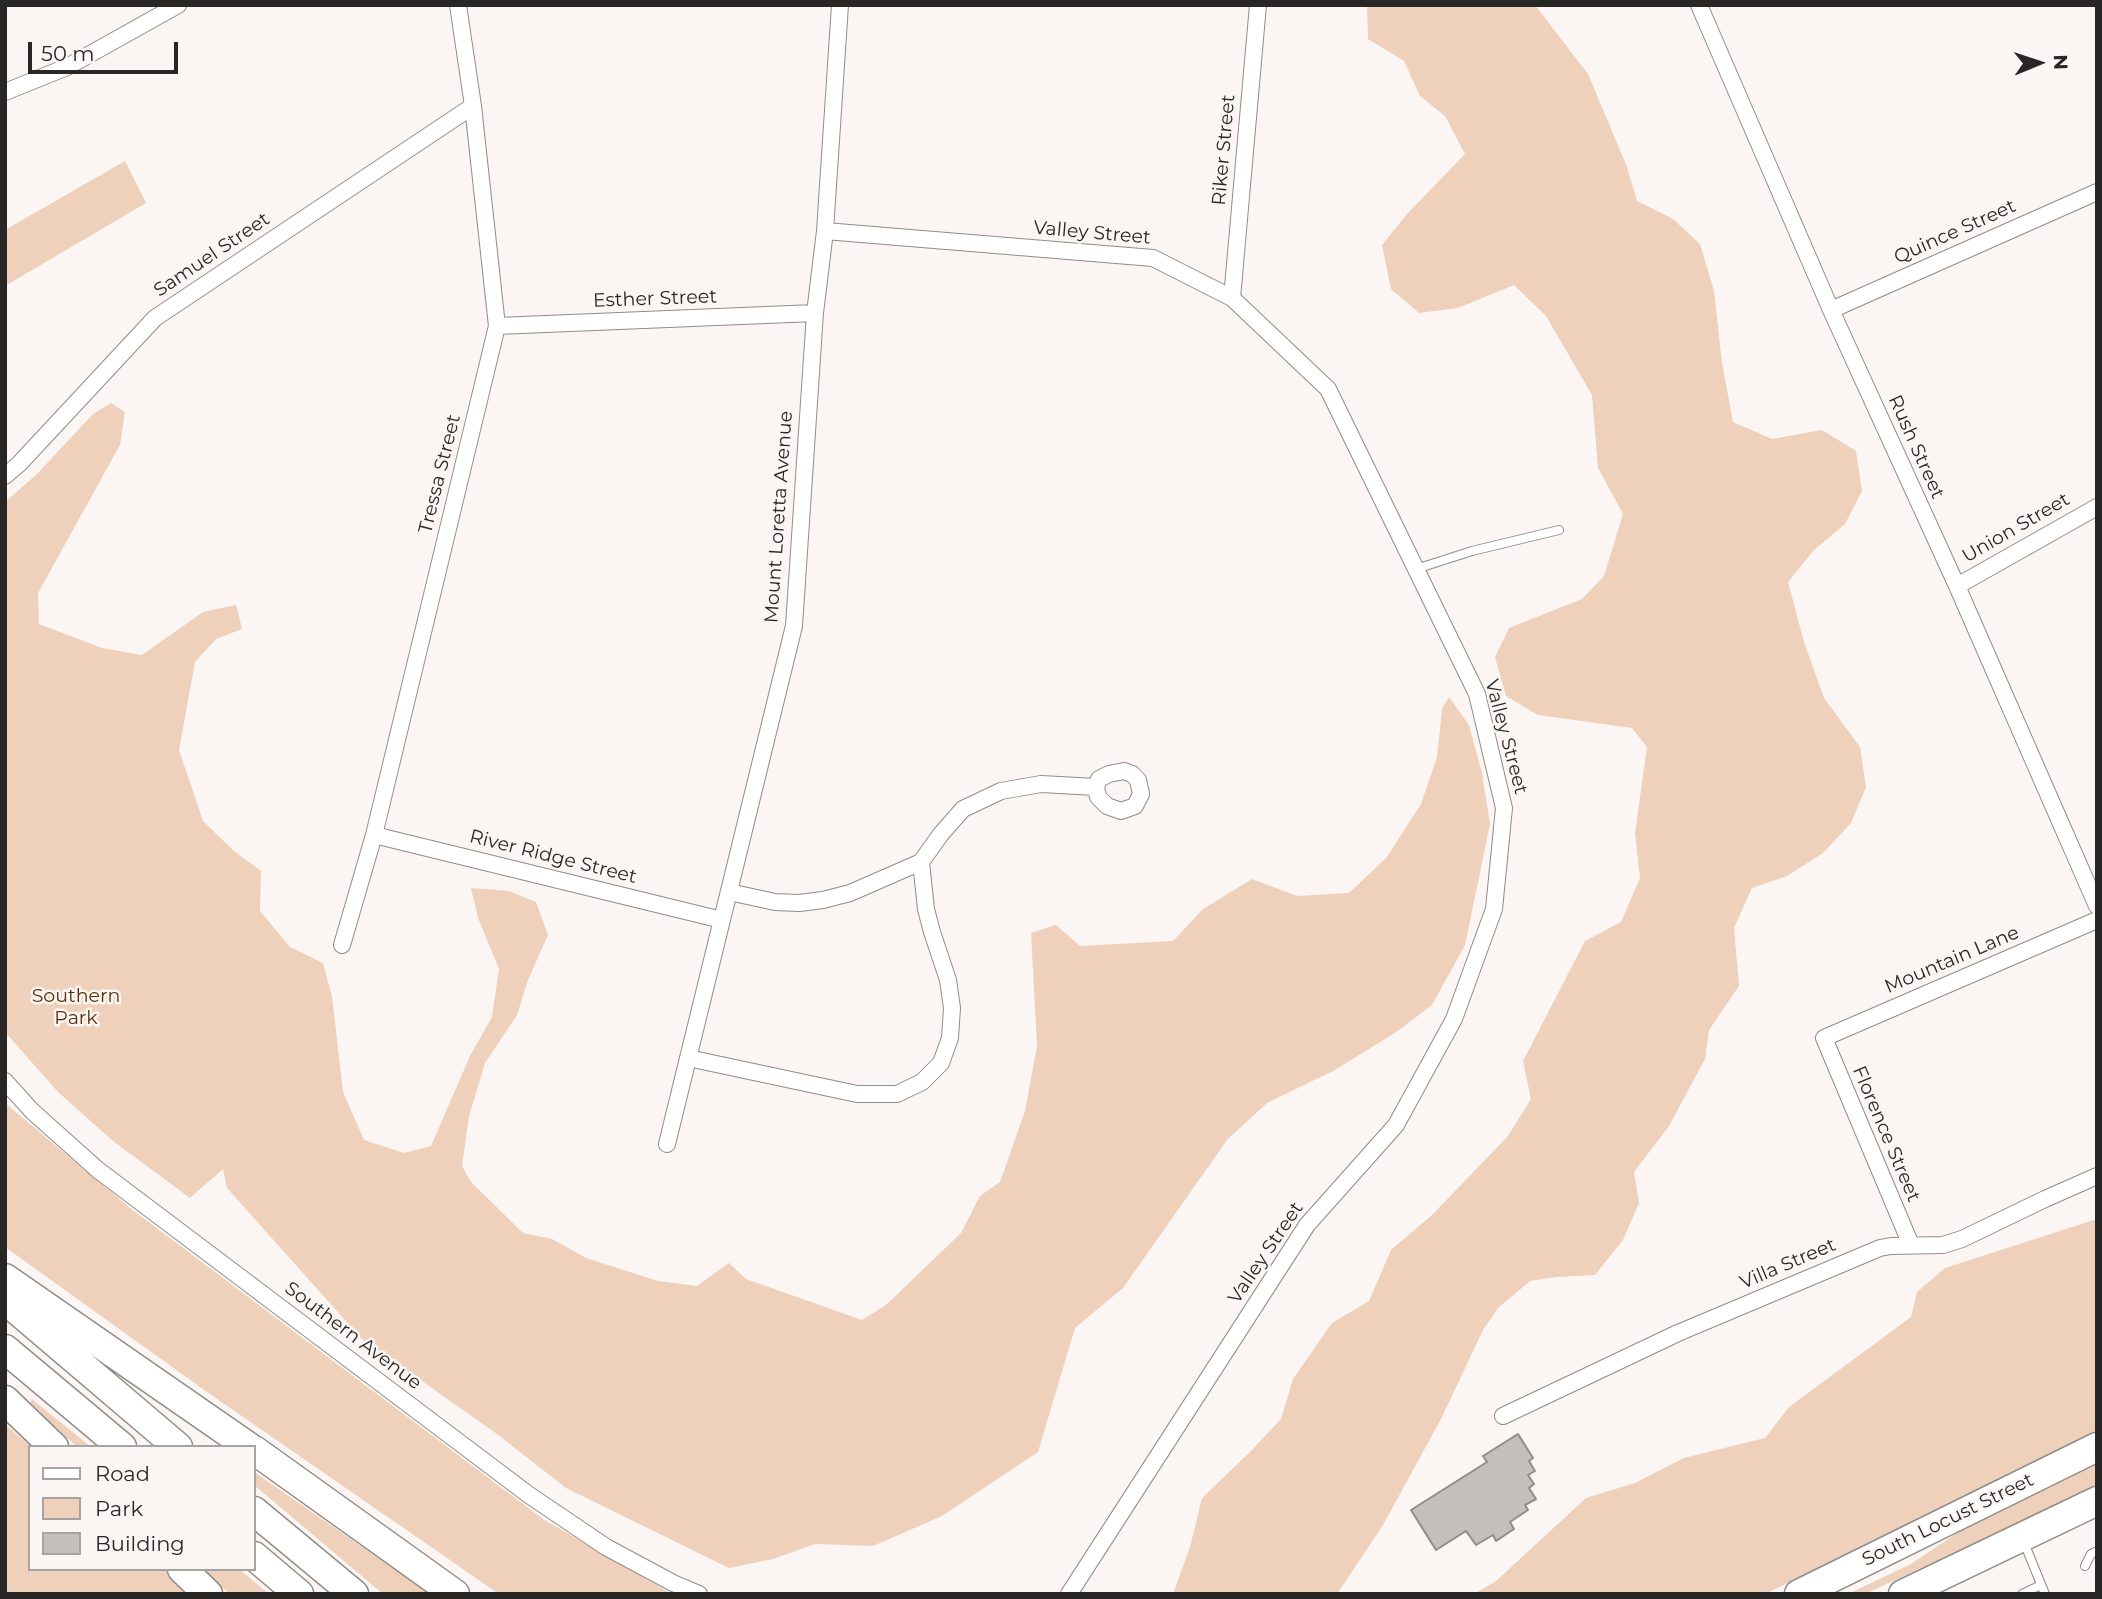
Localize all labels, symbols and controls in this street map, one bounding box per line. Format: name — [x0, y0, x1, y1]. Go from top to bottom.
scale bar — [32, 28, 182, 72]
north arrow — [2004, 28, 2074, 98]
text: 50 m — [41, 41, 95, 66]
text: N — [2049, 54, 2072, 70]
street label: Riker Street — [1208, 94, 1240, 206]
street label: Quince Street — [1890, 195, 2020, 269]
street label: Samuel Street — [150, 208, 274, 302]
street label: Valley Street — [1032, 217, 1152, 249]
street label: Esther Street — [593, 285, 717, 313]
street label: Rush Street — [1883, 392, 1949, 502]
street label: Mount Loretta Avenue — [760, 410, 798, 624]
street label: Tressa Street — [414, 412, 466, 536]
street label: Union Street — [1958, 488, 2074, 568]
street label: Valley Street — [1480, 677, 1532, 797]
street label: River Ridge Street — [467, 825, 639, 889]
street label: Mountain Lane — [1881, 921, 2023, 999]
park label: Southern Park — [32, 985, 120, 1029]
street label: Florence Street — [1847, 1063, 1925, 1205]
street label: Valley Street — [1224, 1198, 1308, 1308]
street label: Villa Street — [1737, 1234, 1839, 1294]
street label: Southern Avenue — [280, 1277, 426, 1395]
legend — [28, 1445, 256, 1571]
text: Road — [95, 1461, 150, 1486]
street label: South Locust Street — [1859, 1469, 2037, 1571]
text: Park — [95, 1496, 143, 1521]
text: Building — [95, 1531, 185, 1556]

